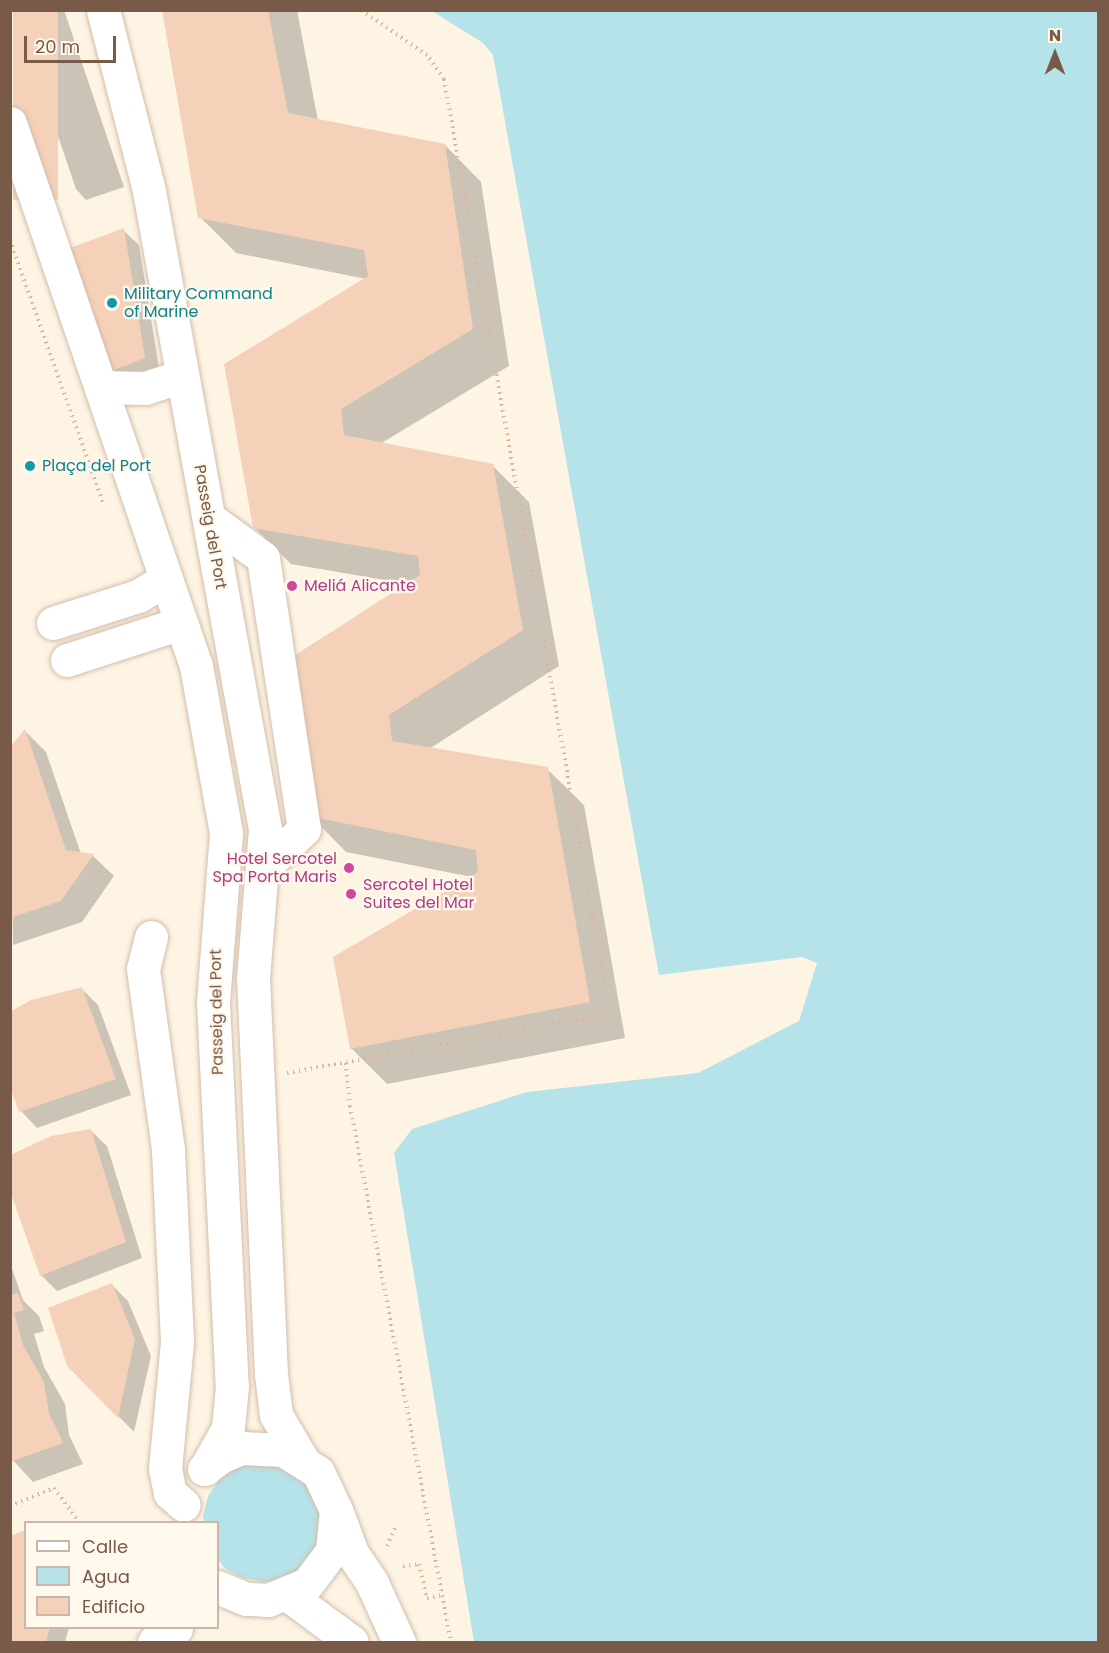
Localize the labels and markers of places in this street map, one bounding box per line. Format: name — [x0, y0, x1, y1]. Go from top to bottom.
place label: Military Command of Marine — [124, 284, 273, 322]
marker: Military Command of Marine — [105, 296, 119, 310]
place label: Plaça del Port — [42, 456, 151, 476]
marker: Plaça del Port — [23, 459, 37, 473]
place label: Meliá Alicante — [304, 576, 416, 596]
marker: Meliá Alicante — [285, 579, 299, 593]
place label: Hotel Sercotel Spa Porta Maris — [212, 849, 337, 887]
marker: Hotel Sercotel Spa Porta Maris — [342, 861, 356, 875]
place label: Sercotel Hotel Suites del Mar — [363, 875, 474, 913]
marker: Sercotel Hotel Suites del Mar — [344, 887, 358, 901]

